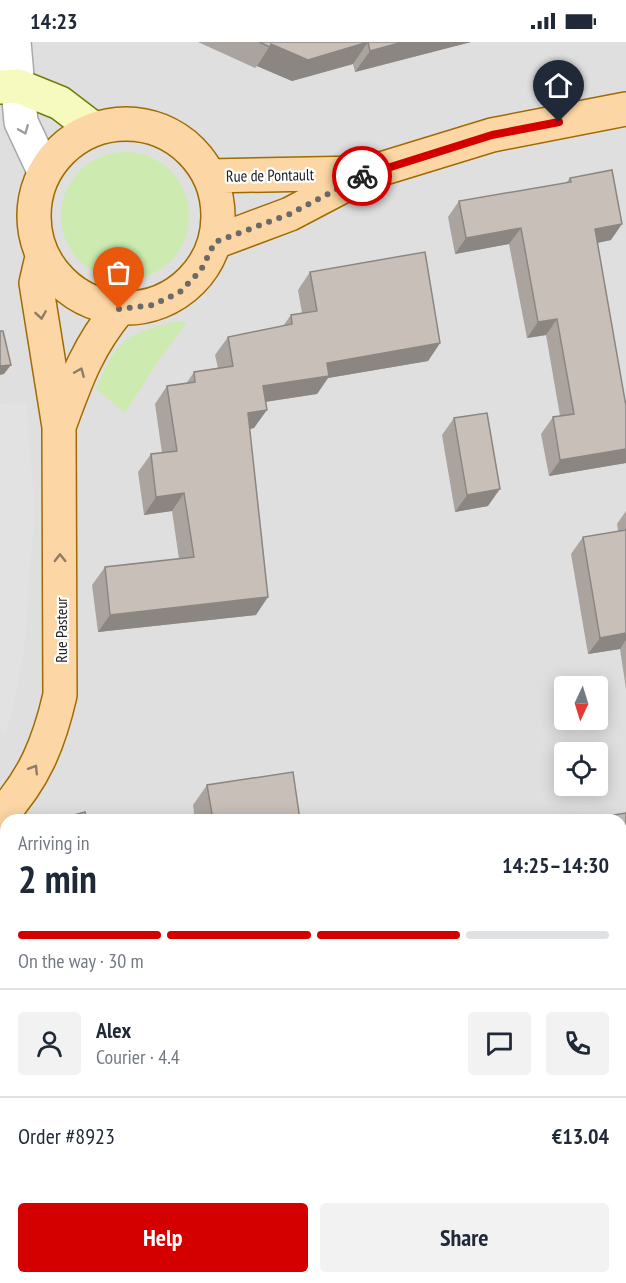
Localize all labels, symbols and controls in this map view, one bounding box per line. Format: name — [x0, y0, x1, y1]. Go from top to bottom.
text: 14:23 — [30, 7, 78, 35]
pin — [533, 60, 584, 122]
icon: home — [542, 69, 575, 102]
one-way arrow — [17, 124, 29, 135]
courier — [332, 146, 392, 206]
icon: bike — [346, 160, 379, 193]
street label: Rue de Pontault — [226, 164, 315, 186]
pin — [93, 247, 144, 309]
icon: bag — [102, 256, 135, 289]
one-way arrow — [34, 310, 46, 319]
one-way arrow — [72, 367, 84, 378]
one-way arrow — [54, 553, 66, 562]
street label: Rue Pasteur — [51, 597, 71, 663]
north arrow — [554, 676, 608, 730]
map controls — [554, 676, 608, 796]
button: locate — [554, 742, 608, 796]
one-way arrow — [27, 765, 39, 775]
text: Arriving in — [18, 830, 90, 856]
text: 14:25–14:30 — [502, 851, 609, 879]
text: 2 min — [18, 853, 97, 904]
text: On the way · 30 m — [18, 948, 144, 974]
button: person — [18, 1012, 81, 1075]
button: chat — [468, 1012, 531, 1075]
button: phone — [546, 1012, 609, 1075]
text: Alex — [96, 1016, 131, 1044]
text: Courier · 4.4 — [96, 1044, 180, 1070]
text: Order #8923 — [18, 1122, 115, 1150]
text: €13.04 — [552, 1122, 609, 1150]
button: Help — [18, 1203, 308, 1272]
button: Share — [320, 1203, 609, 1272]

